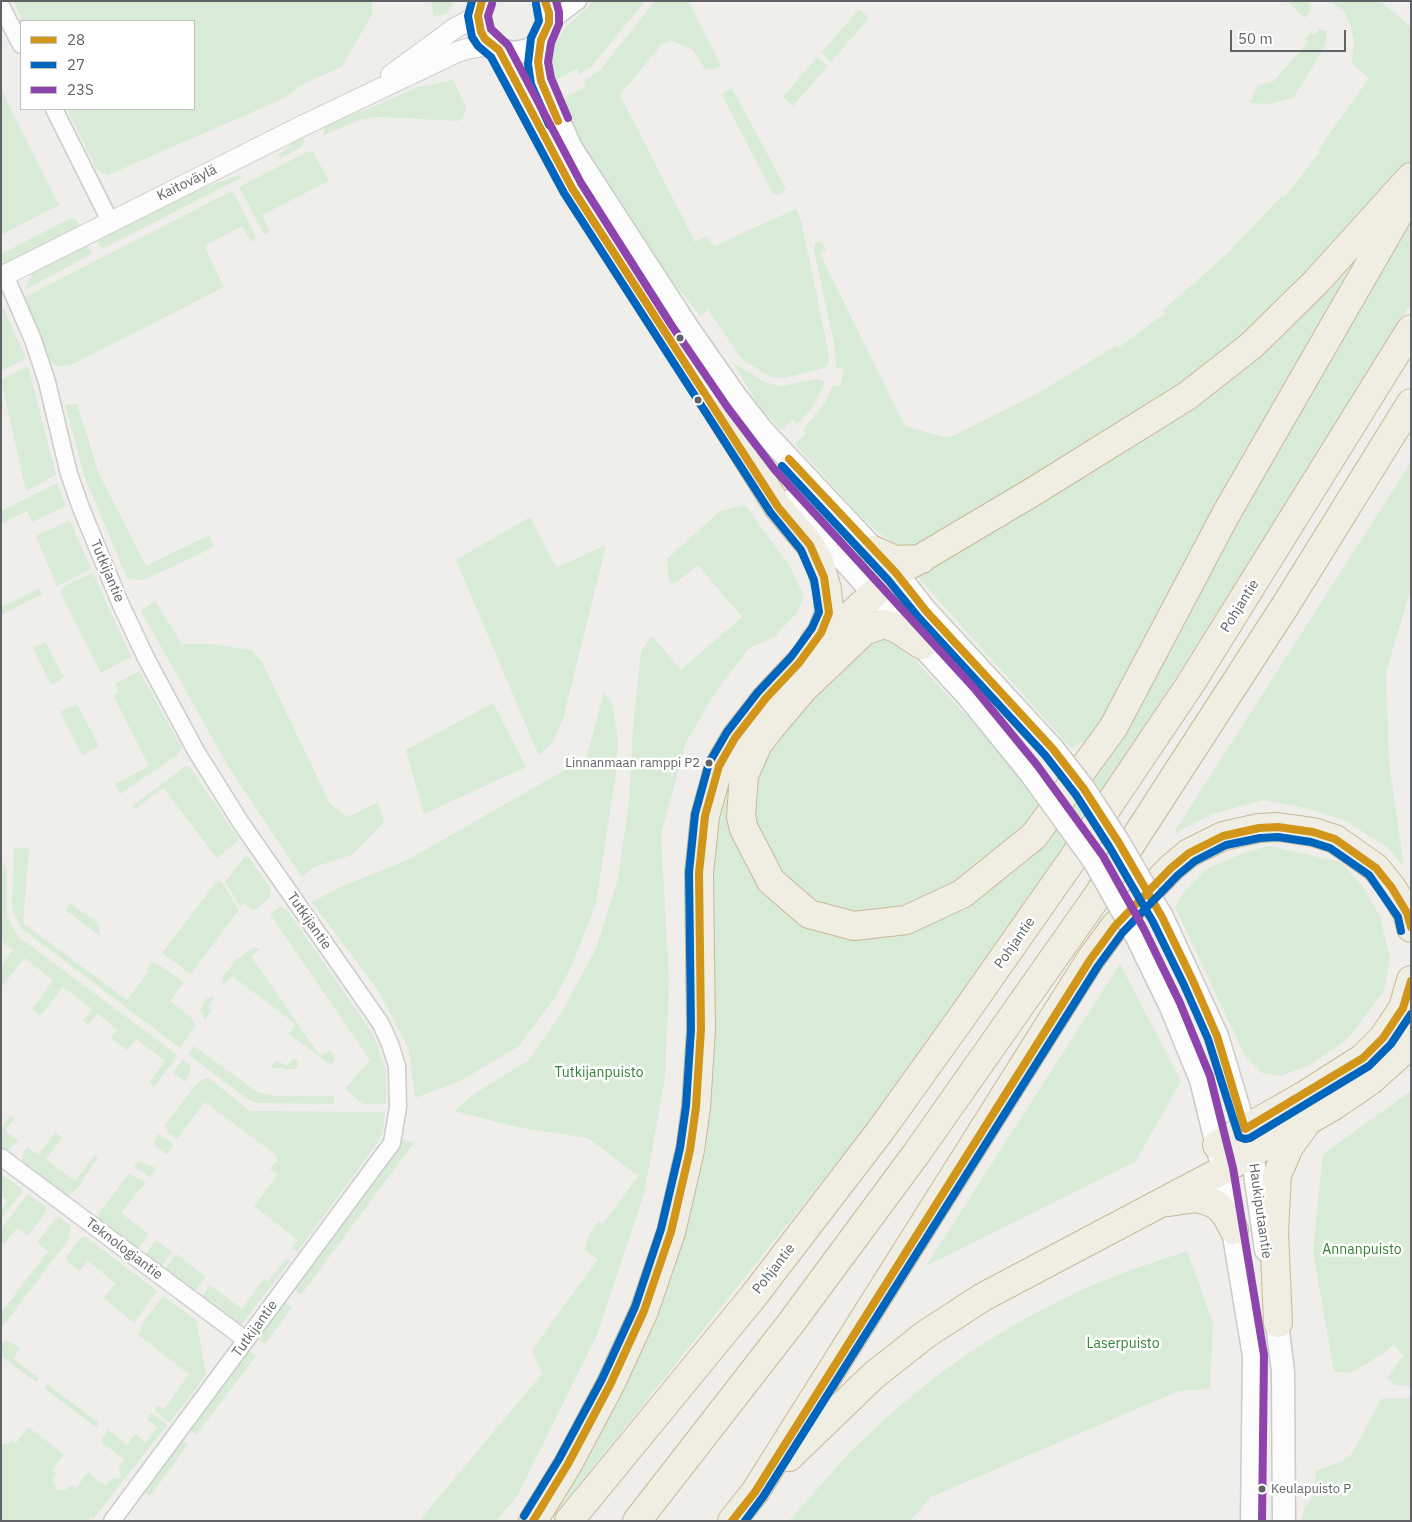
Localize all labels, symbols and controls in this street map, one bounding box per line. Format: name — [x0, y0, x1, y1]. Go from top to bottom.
legend — [20, 20, 195, 110]
scale bar — [1232, 20, 1348, 52]
text: 50 m — [1238, 29, 1273, 48]
text: 28 — [67, 30, 85, 49]
text: 27 — [67, 55, 85, 74]
text: 23S — [67, 80, 94, 99]
street label: Kaitoväylä — [154, 161, 220, 205]
unlabelled marker — [675, 333, 685, 343]
unlabelled marker — [693, 395, 703, 405]
street label: Tutkijantie — [86, 537, 128, 605]
street label: Pohjantie — [1217, 577, 1263, 635]
place label: Linnanmaan ramppi P2 — [565, 755, 700, 771]
marker: Linnanmaan ramppi P2 — [704, 758, 714, 768]
street label: Tutkijantie — [283, 889, 335, 953]
street label: Pohjantie — [991, 914, 1039, 972]
park label: Tutkijanpuisto — [555, 1065, 643, 1081]
street label: Haukiputaantie — [1245, 1162, 1275, 1260]
street label: Teknologiantie — [82, 1215, 166, 1283]
street label: Pohjantie — [749, 1241, 799, 1297]
park label: Annanpuisto — [1322, 1242, 1402, 1258]
street label: Tutkijantie — [229, 1297, 281, 1361]
park label: Laserpuisto — [1086, 1336, 1160, 1352]
place label: Keulapuisto P — [1271, 1481, 1351, 1497]
marker: Keulapuisto P — [1257, 1484, 1267, 1494]

